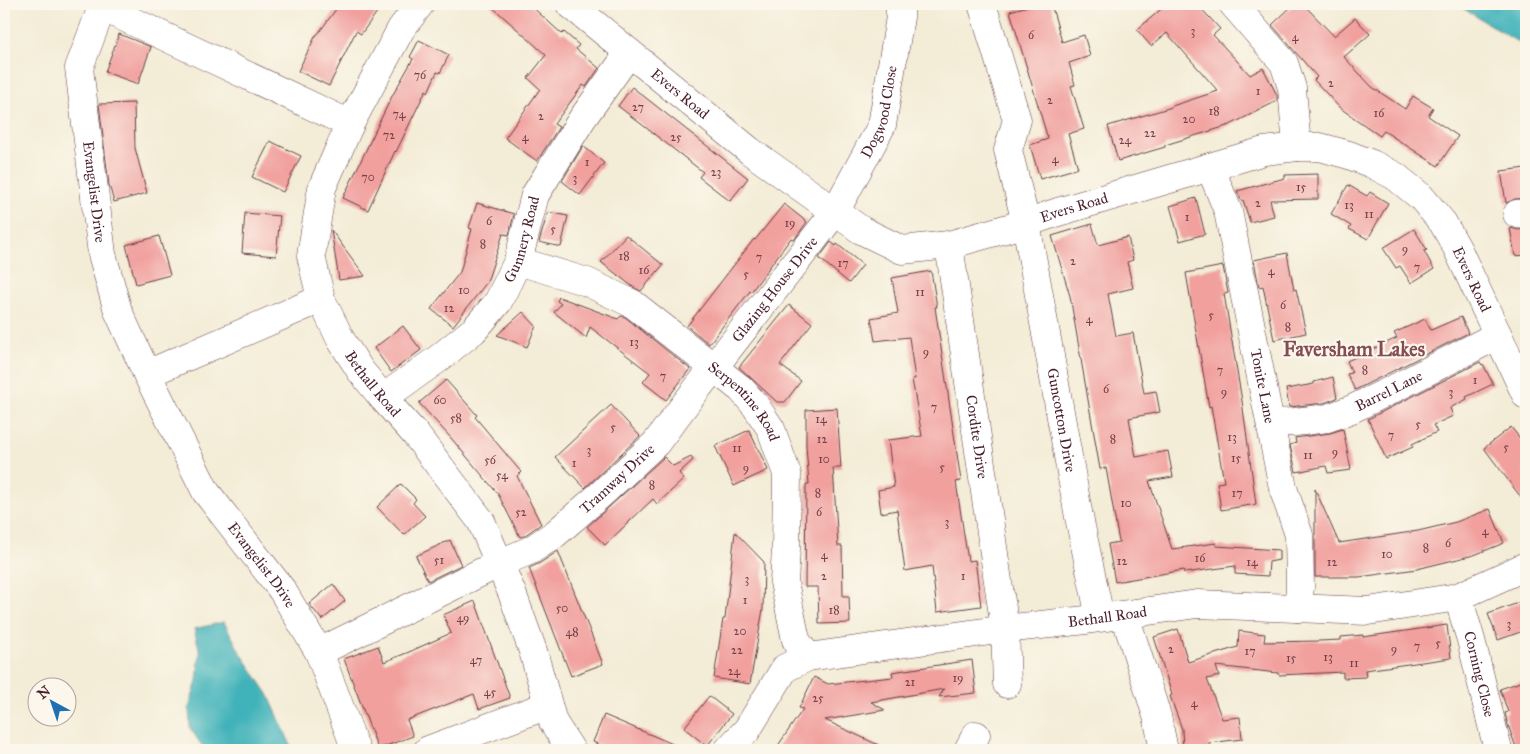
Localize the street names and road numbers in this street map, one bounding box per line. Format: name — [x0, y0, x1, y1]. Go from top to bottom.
street label: Dogwood Close — [857, 64, 901, 161]
street label: Evers Road — [647, 65, 713, 123]
street label: Evangelist Drive — [79, 140, 110, 244]
street label: Evers Road — [1038, 189, 1110, 227]
street label: Gunnery Road — [500, 194, 543, 285]
street label: Glazing House Drive — [728, 233, 821, 346]
street label: Evers Road — [1449, 244, 1495, 315]
street label: Bethall Road — [341, 347, 405, 421]
street label: Tonite Lane — [1247, 347, 1279, 425]
street label: Serpentine Road — [705, 358, 784, 444]
street label: Barrel Lane — [1352, 366, 1425, 415]
street label: Guncotton Drive — [1043, 367, 1080, 474]
street label: Cordite Drive — [962, 394, 992, 480]
street label: Tramway Drive — [576, 440, 658, 518]
street label: Evangelist Drive — [224, 519, 299, 611]
street label: Bethall Road — [1067, 602, 1149, 631]
street label: Corning Close — [1460, 629, 1499, 719]

